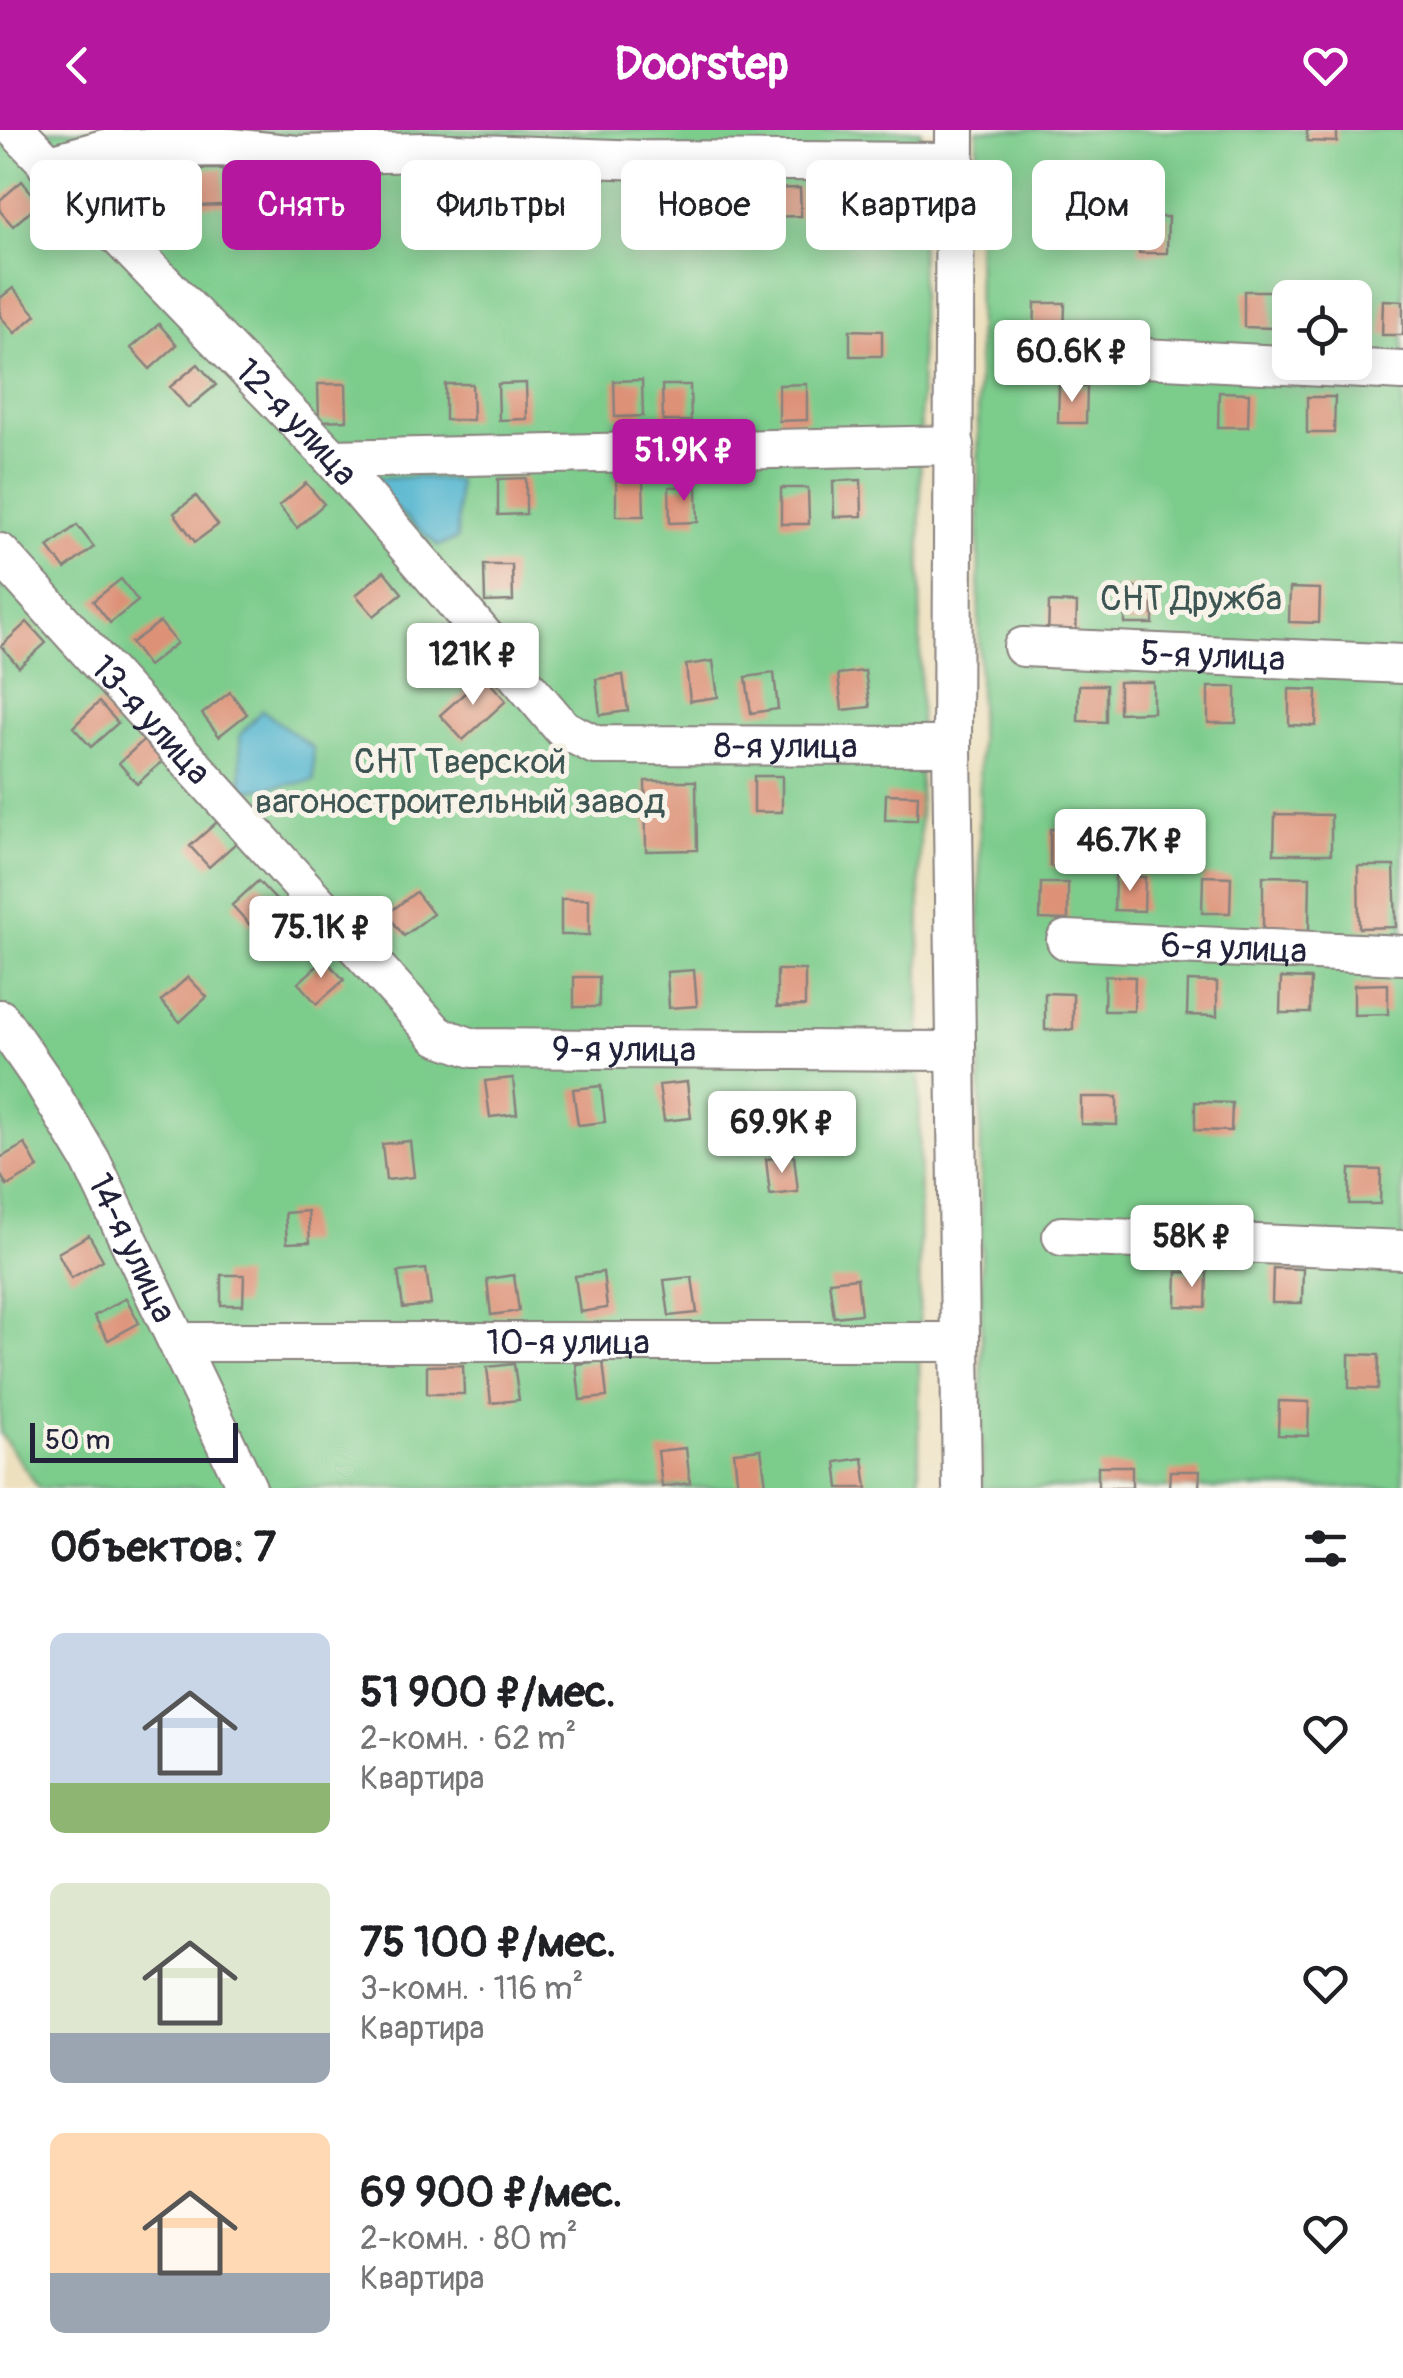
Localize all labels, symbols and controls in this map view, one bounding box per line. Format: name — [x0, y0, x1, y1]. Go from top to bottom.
text: Doorstep — [614, 37, 789, 93]
icon: back — [50, 38, 105, 93]
icon: heart — [1298, 38, 1353, 93]
chip: Купить — [30, 160, 202, 250]
chip: Снять — [222, 160, 381, 250]
chip: Фильтры — [401, 160, 601, 250]
chip: Новое — [621, 160, 786, 250]
chip: Квартира — [806, 160, 1012, 250]
chip: Дом — [1032, 160, 1165, 250]
map controls — [1272, 280, 1372, 380]
button: locate — [1272, 280, 1372, 380]
pin: 60.6K ₽ — [980, 320, 1164, 405]
text: 60.6K ₽ — [1016, 332, 1128, 372]
street label: 12-я улица — [225, 350, 367, 495]
pin: 51.9K ₽ — [592, 419, 776, 504]
text: 51.9K ₽ — [635, 431, 733, 471]
park label: СНТ Дружба — [1100, 577, 1282, 621]
pin: 121K ₽ — [392, 623, 554, 708]
street label: 5-я улица — [1139, 631, 1286, 682]
text: 121K ₽ — [429, 635, 517, 675]
street label: 13-я улица — [81, 647, 220, 794]
street label: 8-я улица — [714, 724, 858, 769]
park label: СНТ Тверской вагоностроительный завод — [255, 740, 665, 824]
pin: 46.7K ₽ — [1038, 809, 1222, 894]
text: 46.7K ₽ — [1077, 821, 1183, 861]
pin: 75.1K ₽ — [229, 896, 413, 981]
text: 75.1K ₽ — [271, 908, 371, 948]
street label: 6-я улица — [1160, 923, 1308, 974]
street label: 9-я улица — [552, 1027, 696, 1072]
pin: 69.9K ₽ — [690, 1091, 874, 1176]
text: 69.9K ₽ — [730, 1103, 834, 1143]
street label: 14-я улица — [77, 1167, 186, 1330]
pin: 58K ₽ — [1122, 1205, 1262, 1290]
text: 58K ₽ — [1153, 1217, 1231, 1257]
street label: 10-я улица — [486, 1321, 650, 1365]
scale bar — [30, 1418, 238, 1462]
text: 50 m — [45, 1423, 110, 1458]
icon: filters — [1298, 1521, 1353, 1576]
text: Объектов: 7 — [50, 1522, 276, 1574]
text: 51 900 ₽/мес. — [360, 1667, 616, 1719]
icon: home — [130, 1673, 250, 1793]
icon: heart — [1298, 1706, 1353, 1761]
text: 2-комн. · 62 m² — [360, 1719, 576, 1759]
text: Квартира — [360, 1759, 484, 1799]
text: 75 100 ₽/мес. — [360, 1917, 616, 1969]
icon: home — [130, 1923, 250, 2043]
icon: heart — [1298, 1956, 1353, 2011]
text: 3-комн. · 116 m² — [360, 1969, 583, 2009]
text: Квартира — [360, 2009, 484, 2049]
text: 69 900 ₽/мес. — [360, 2167, 623, 2219]
icon: home — [130, 2173, 250, 2293]
icon: heart — [1298, 2206, 1353, 2261]
text: 2-комн. · 80 m² — [360, 2219, 578, 2259]
text: Квартира — [360, 2259, 484, 2299]

